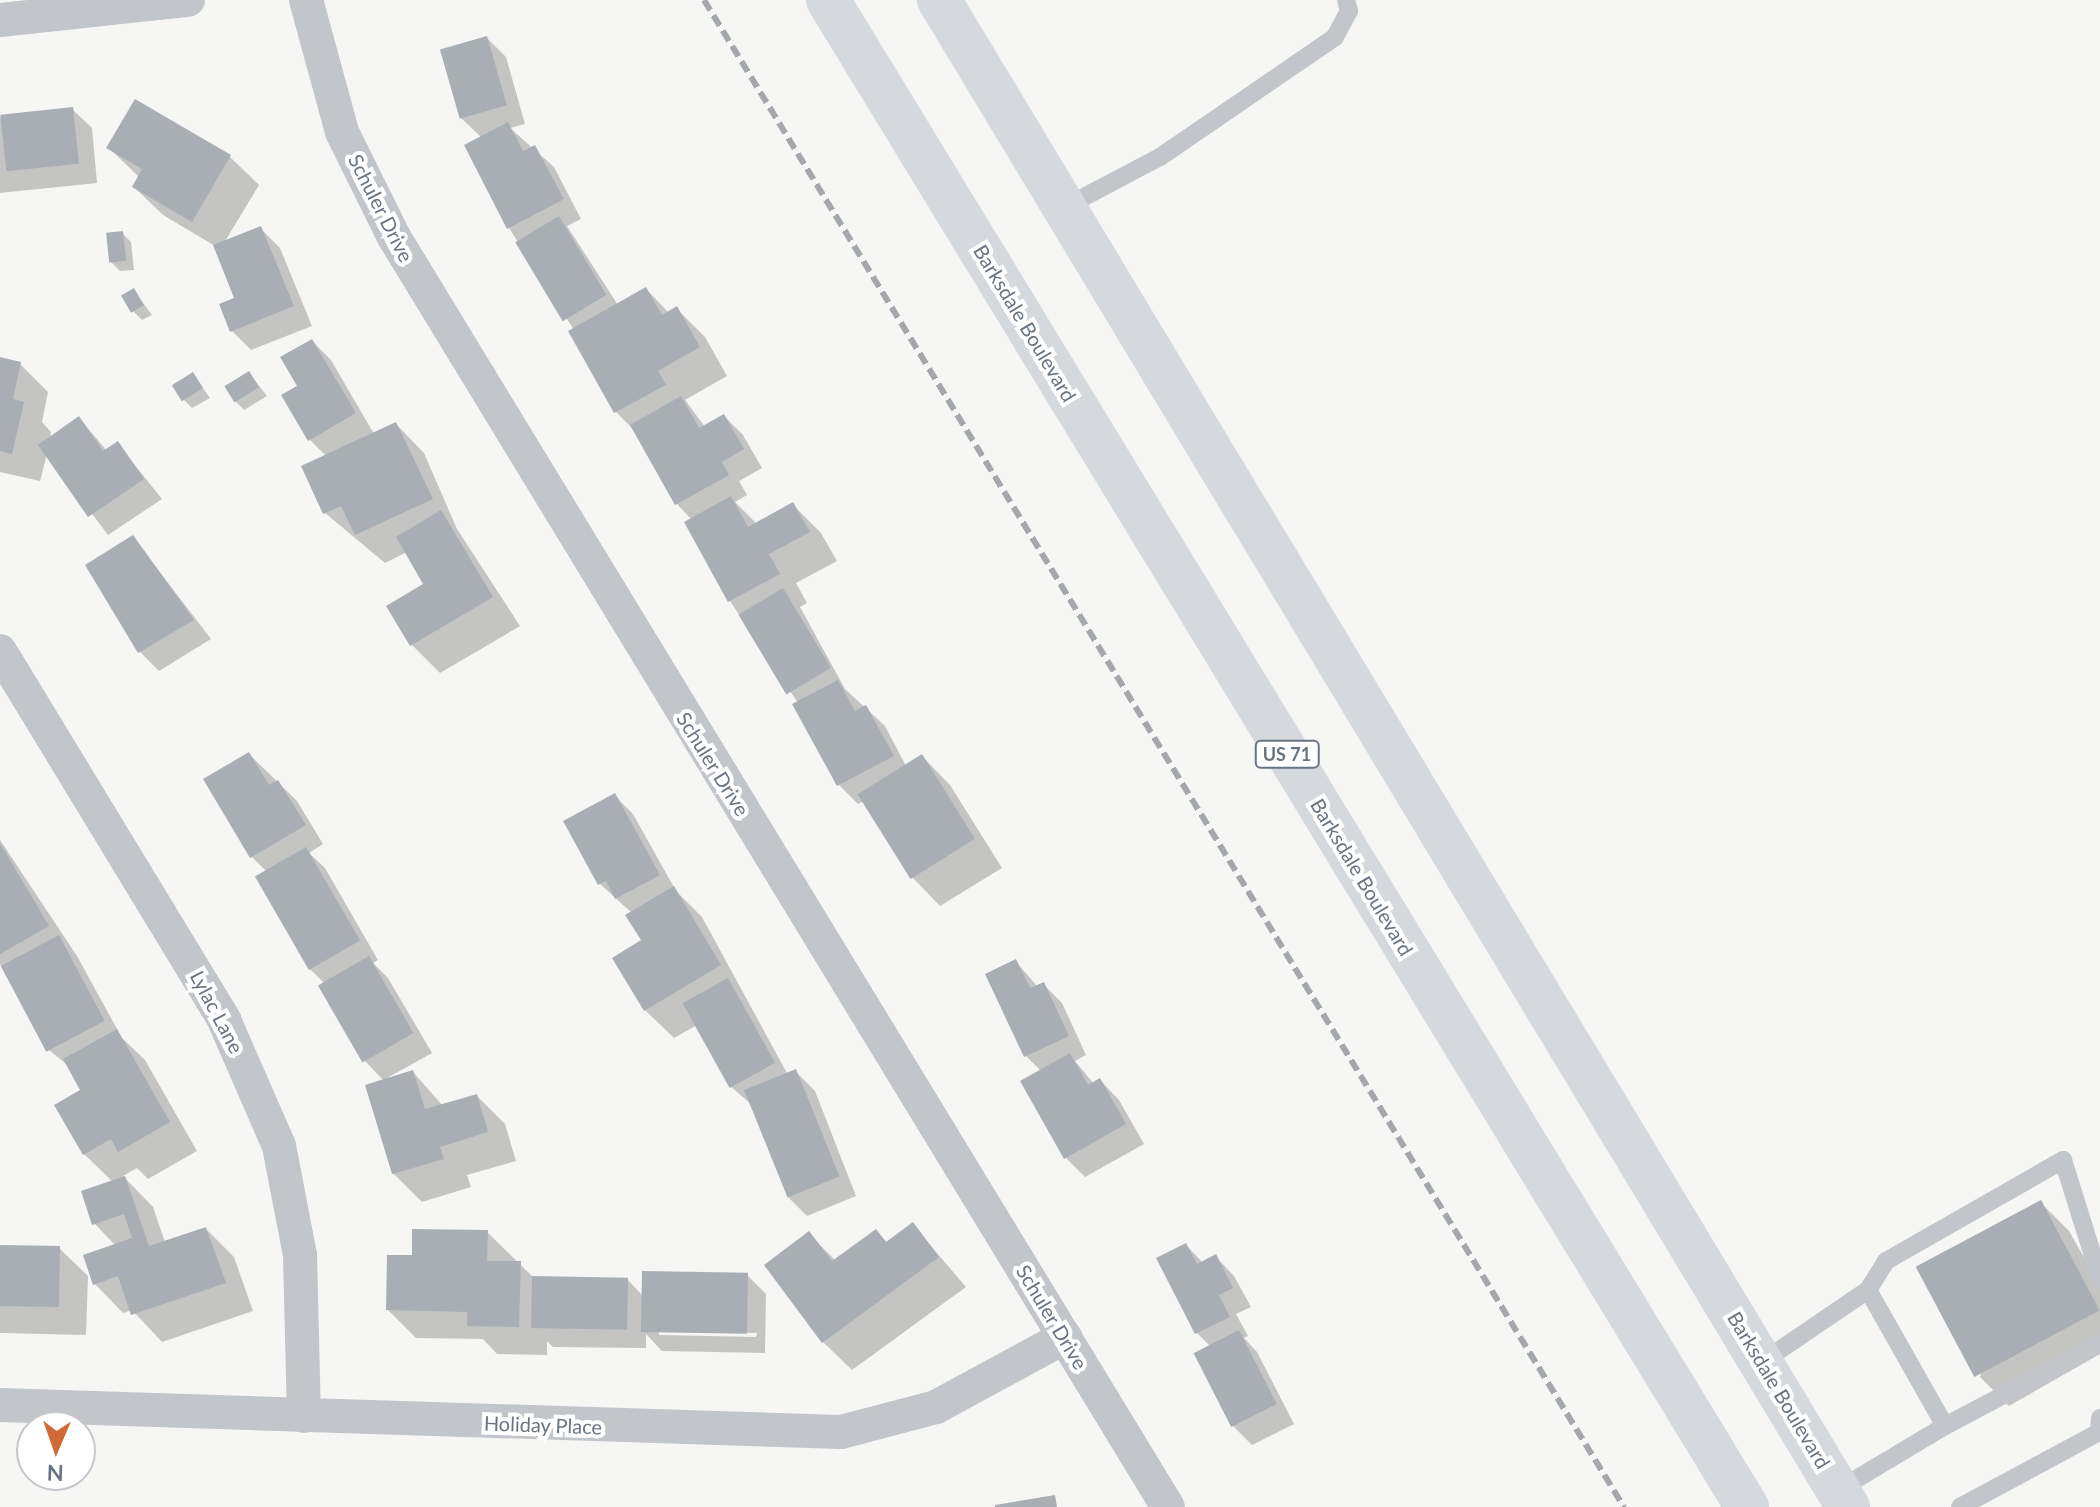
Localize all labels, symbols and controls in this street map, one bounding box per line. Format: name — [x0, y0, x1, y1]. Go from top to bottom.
street label: Schuler Drive — [344, 150, 418, 266]
street label: Barksdale Boulevard — [969, 240, 1081, 406]
street label: Schuler Drive — [672, 708, 754, 820]
road number: US 71 — [1253, 740, 1321, 768]
street label: Barksdale Boulevard — [1306, 794, 1418, 960]
street label: Lylac Lane — [185, 967, 249, 1057]
street label: Schuler Drive — [1011, 1260, 1093, 1374]
street label: Barksdale Boulevard — [1723, 1307, 1835, 1473]
north arrow — [16, 1411, 96, 1491]
street label: Holiday Place — [483, 1411, 603, 1439]
text: N — [46, 1460, 64, 1487]

